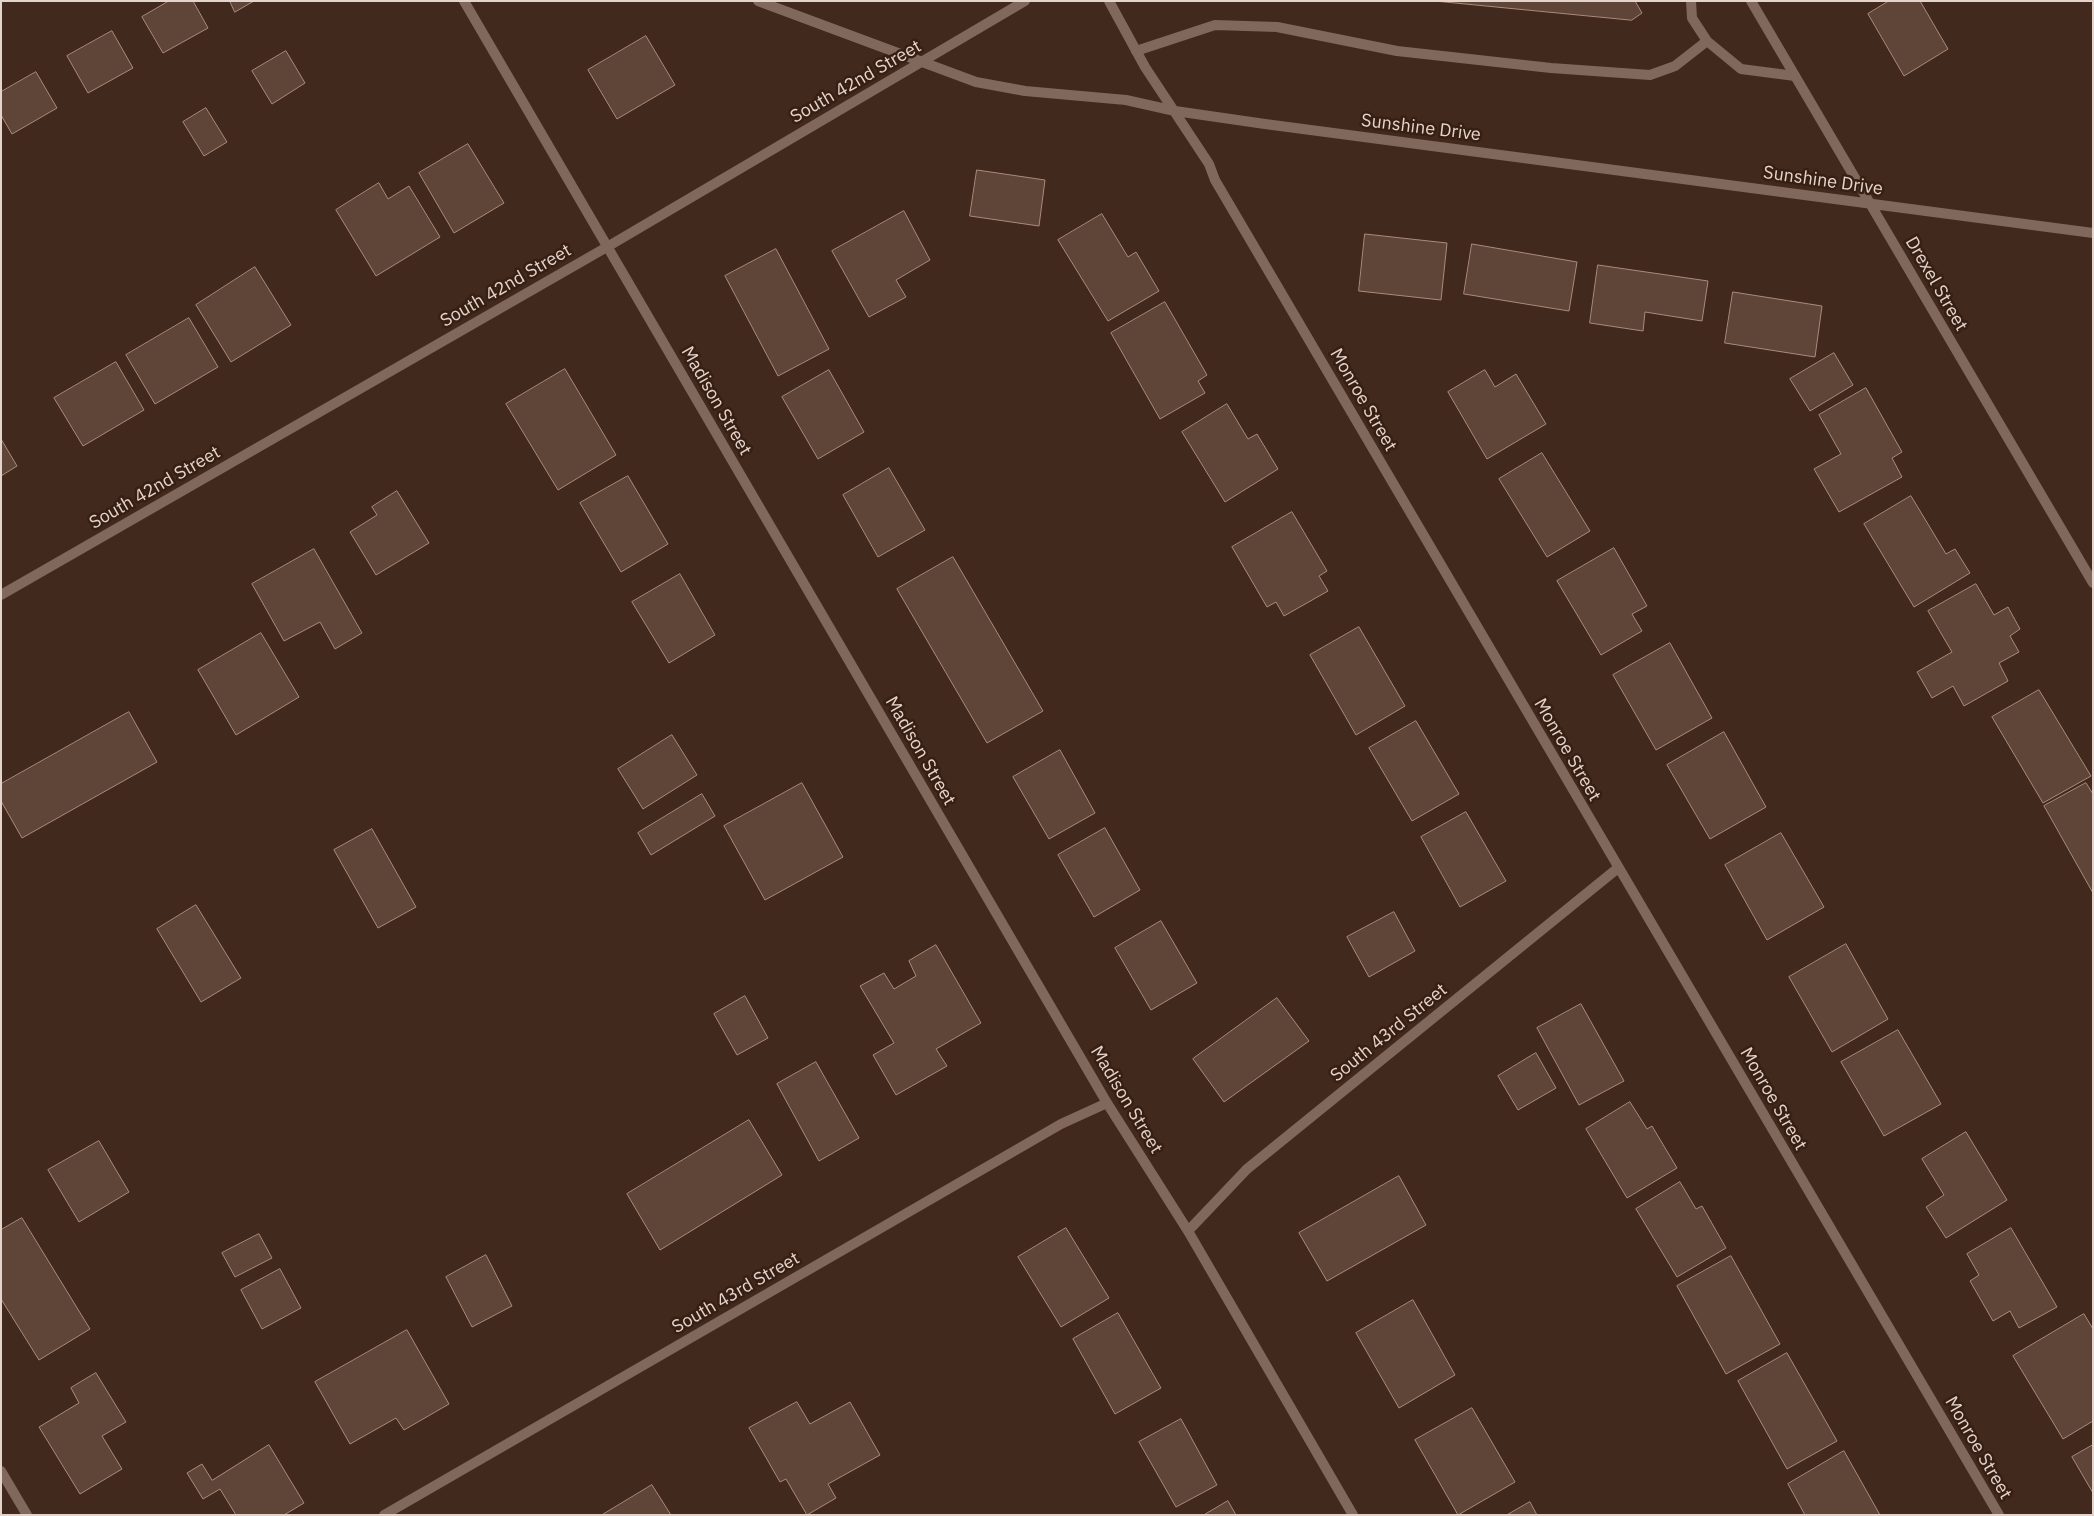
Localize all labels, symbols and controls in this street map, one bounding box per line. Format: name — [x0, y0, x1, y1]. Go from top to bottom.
street label: South 42nd Street — [787, 36, 925, 128]
street label: Sunshine Drive — [1360, 110, 1482, 146]
street label: Sunshine Drive — [1762, 162, 1884, 200]
street label: Drexel Street — [1900, 233, 1972, 335]
street label: South 42nd Street — [437, 240, 575, 332]
street label: Madison Street — [676, 343, 756, 459]
street label: Monroe Street — [1325, 345, 1401, 455]
street label: South 42nd Street — [86, 442, 224, 534]
street label: Madison Street — [880, 693, 960, 809]
street label: Monroe Street — [1529, 695, 1605, 805]
street label: South 43rd Street — [1326, 979, 1452, 1087]
street label: Madison Street — [1085, 1042, 1167, 1158]
street label: Monroe Street — [1735, 1044, 1811, 1154]
street label: South 43rd Street — [668, 1248, 804, 1338]
street label: Monroe Street — [1940, 1393, 2016, 1503]

